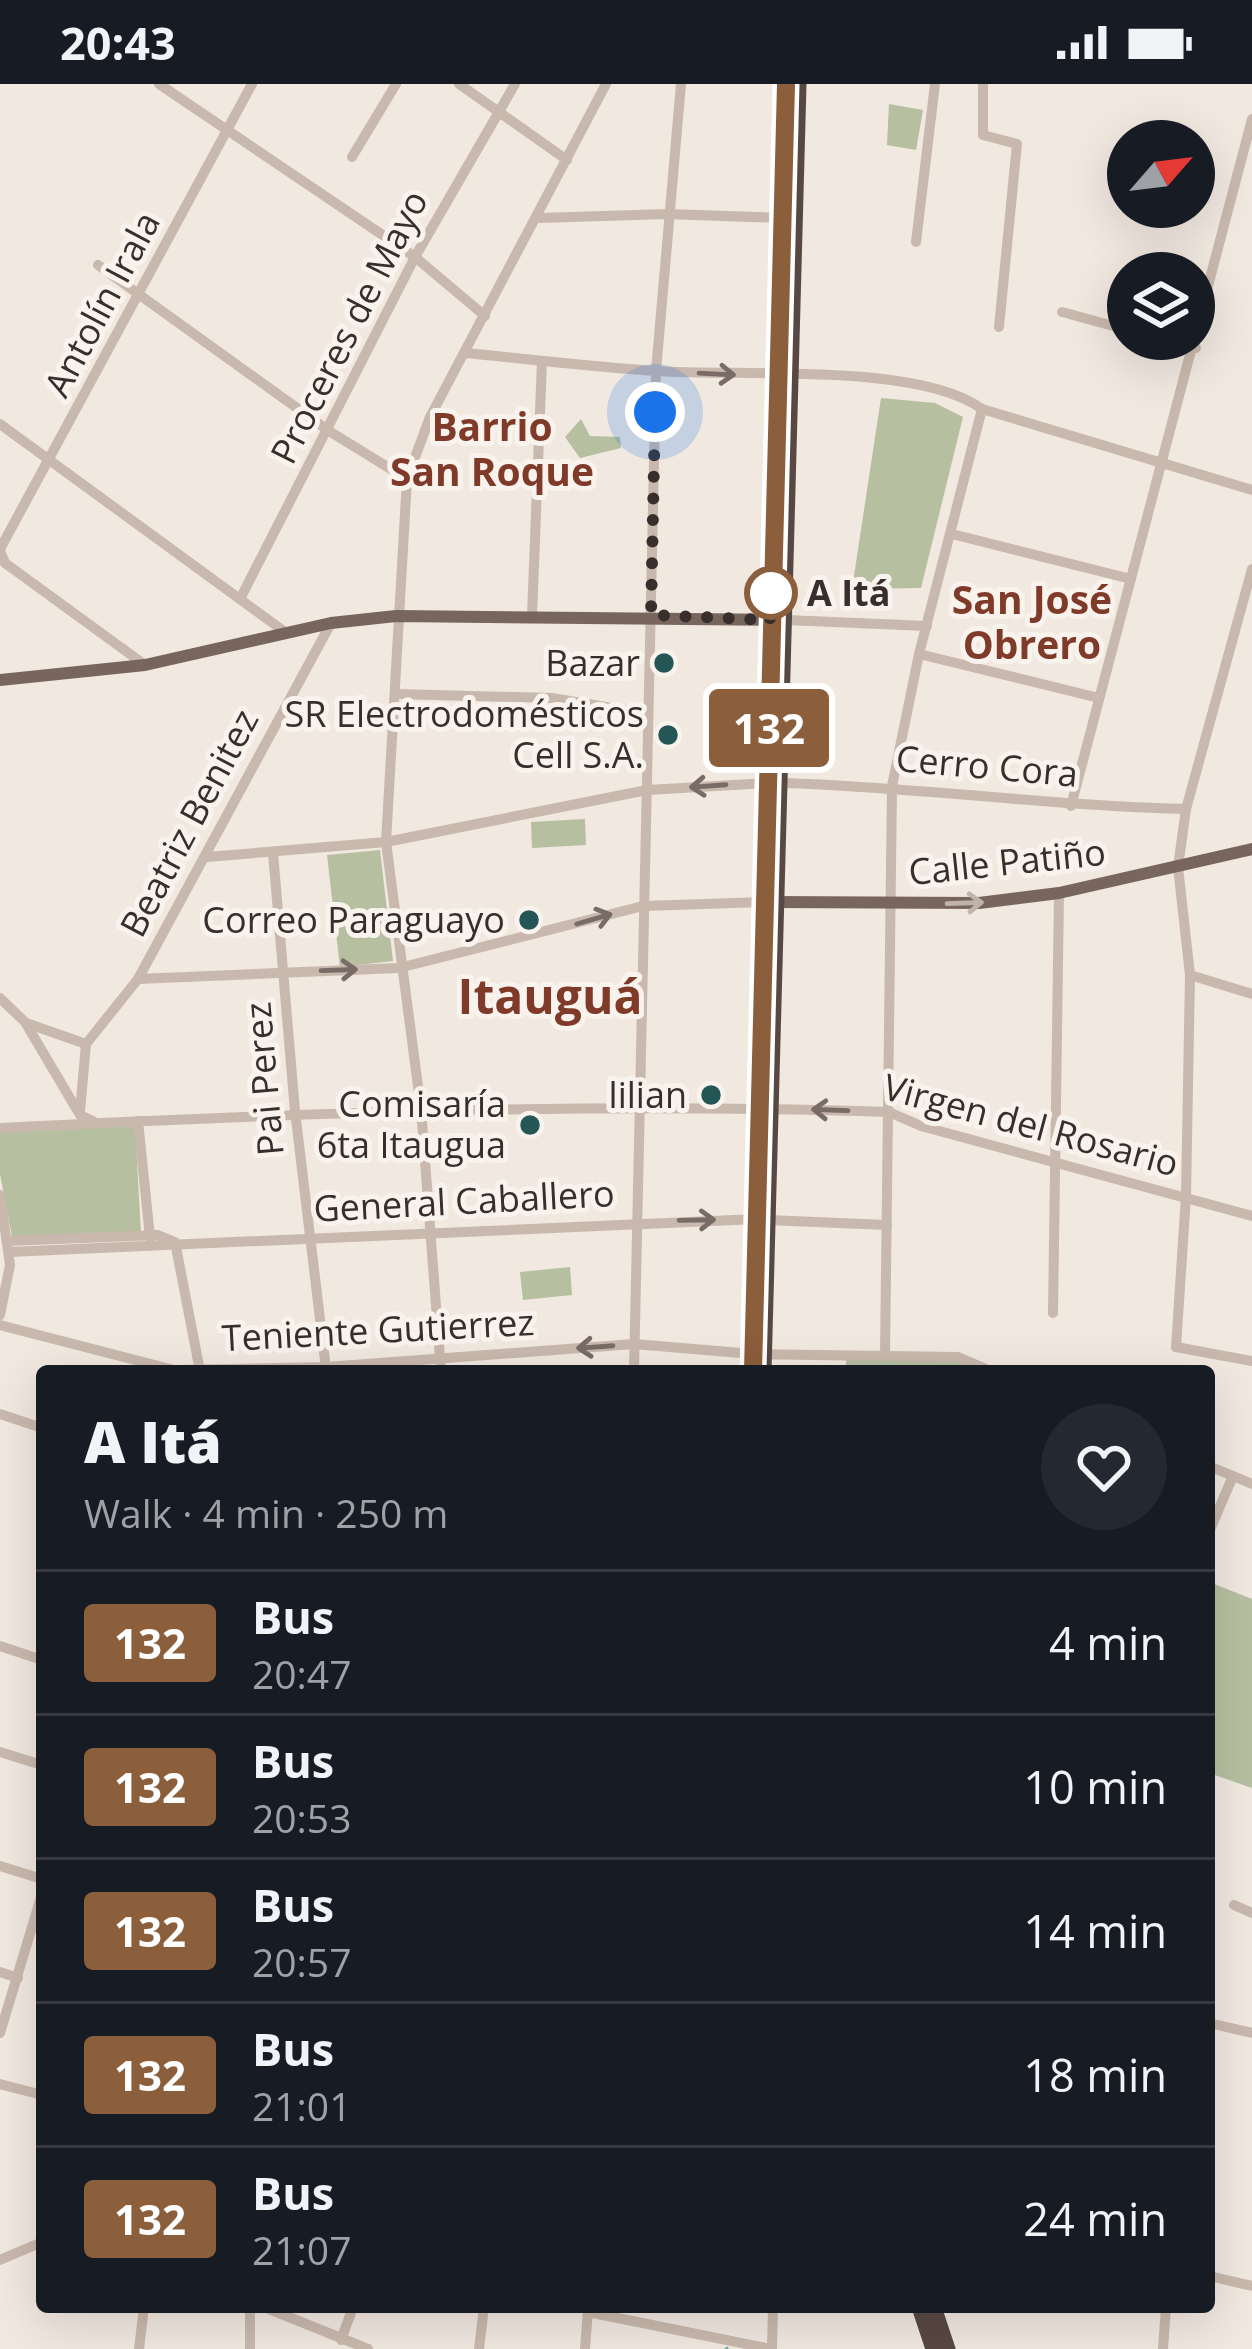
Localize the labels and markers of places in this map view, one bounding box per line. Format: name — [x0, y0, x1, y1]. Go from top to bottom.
marker: A Itá — [746, 568, 796, 618]
place label: A Itá — [807, 568, 890, 617]
place label: Bazar — [545, 638, 640, 687]
marker: Bazar — [651, 650, 677, 676]
place label: SR Electrodomésticos Cell S.A. — [285, 689, 644, 779]
marker: SR Electrodomésticos Cell S.A. — [655, 722, 681, 748]
place label: Correo Paraguayo — [202, 895, 505, 944]
marker: Correo Paraguayo — [516, 907, 542, 933]
place label: lilian — [609, 1070, 687, 1119]
place label: Comisaría 6ta Itaugua — [317, 1079, 506, 1169]
marker: lilian — [698, 1082, 724, 1108]
marker: Comisaría 6ta Itaugua — [517, 1112, 543, 1138]

